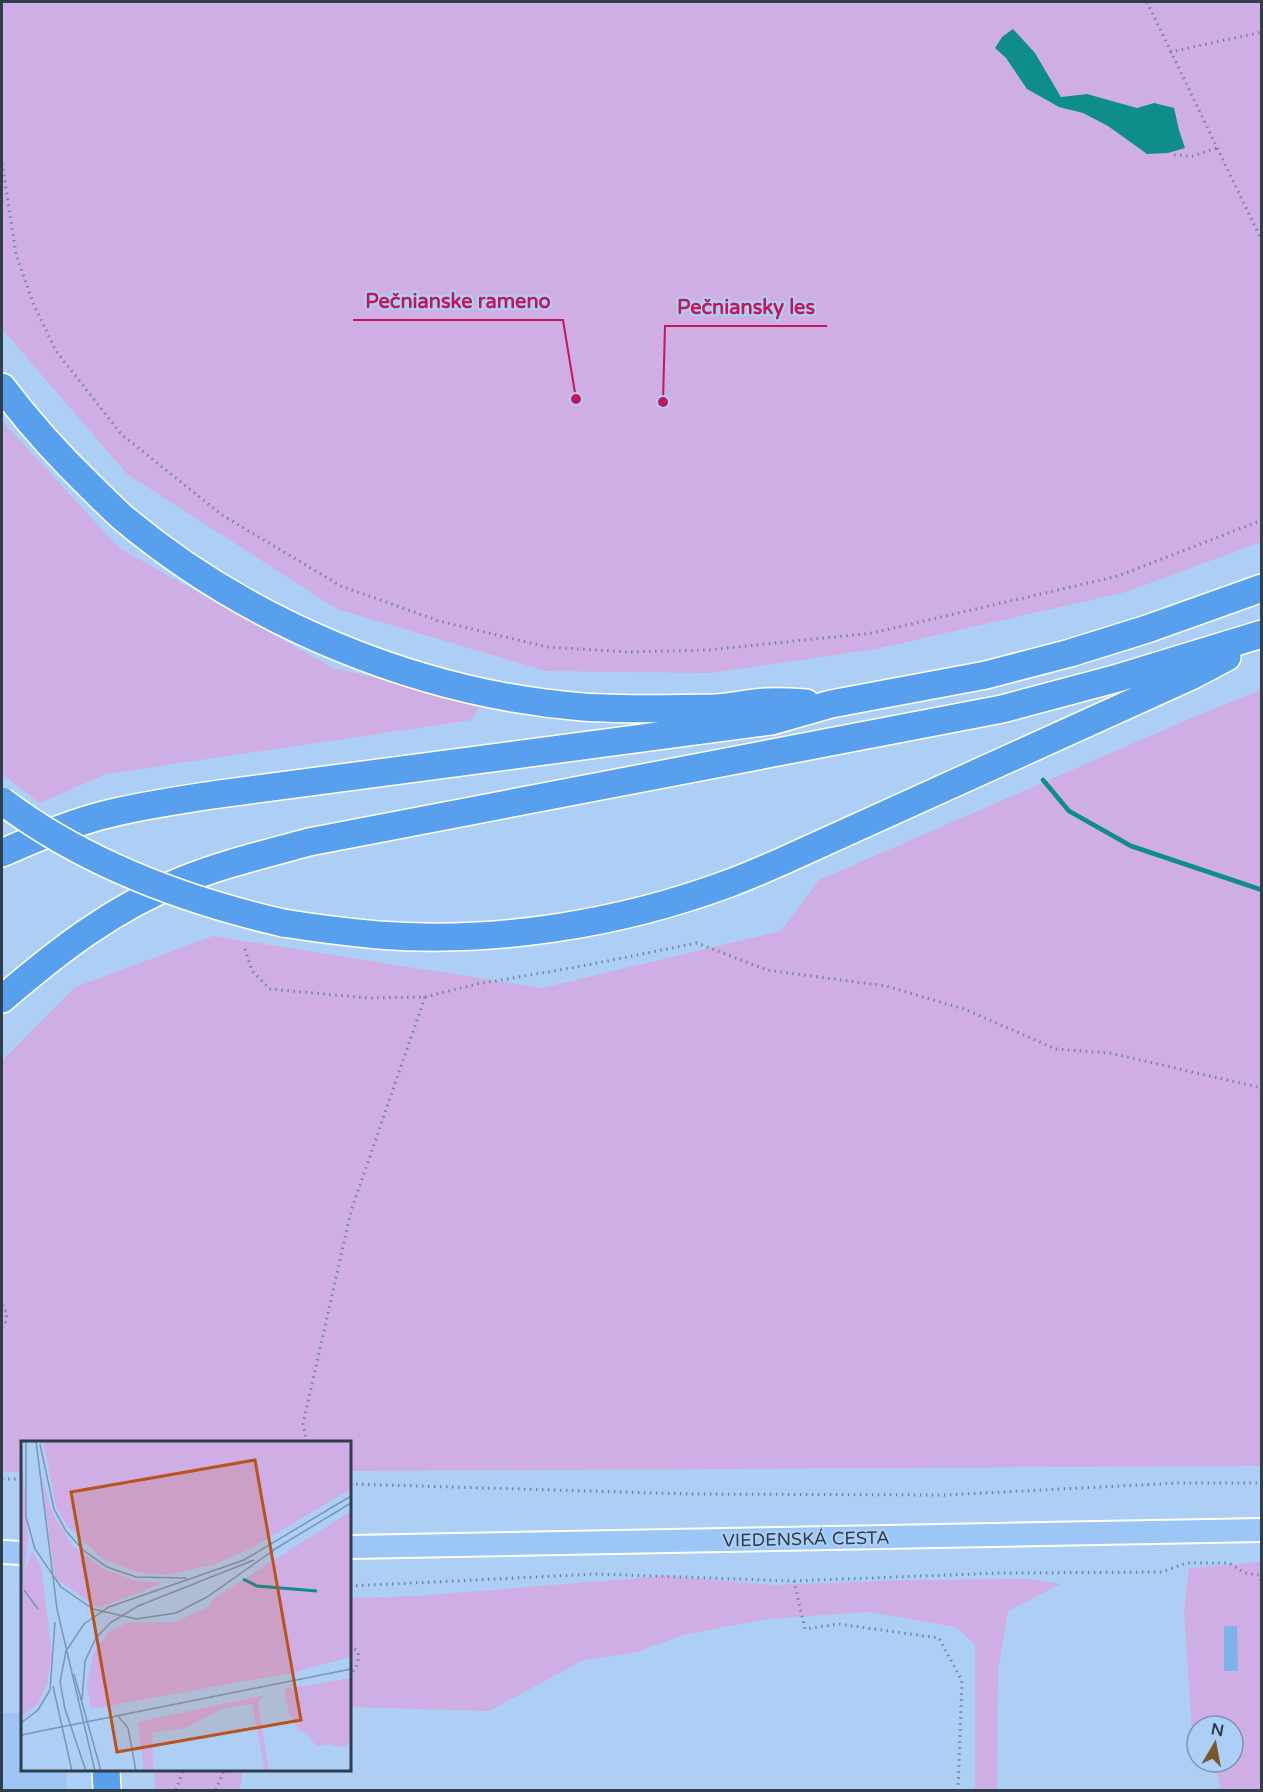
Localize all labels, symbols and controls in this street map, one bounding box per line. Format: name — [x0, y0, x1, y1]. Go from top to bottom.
callout: Pečnianske rameno — [353, 282, 563, 320]
callout: Pečniansky les — [665, 288, 827, 326]
text: Pečnianske rameno — [365, 290, 551, 314]
text: Pečniansky les — [677, 296, 815, 320]
inset map — [21, 1441, 351, 1771]
street label: VIEDENSKÁ CESTA — [722, 1527, 890, 1551]
north arrow — [1185, 1714, 1245, 1774]
text: N — [1209, 1719, 1225, 1741]

